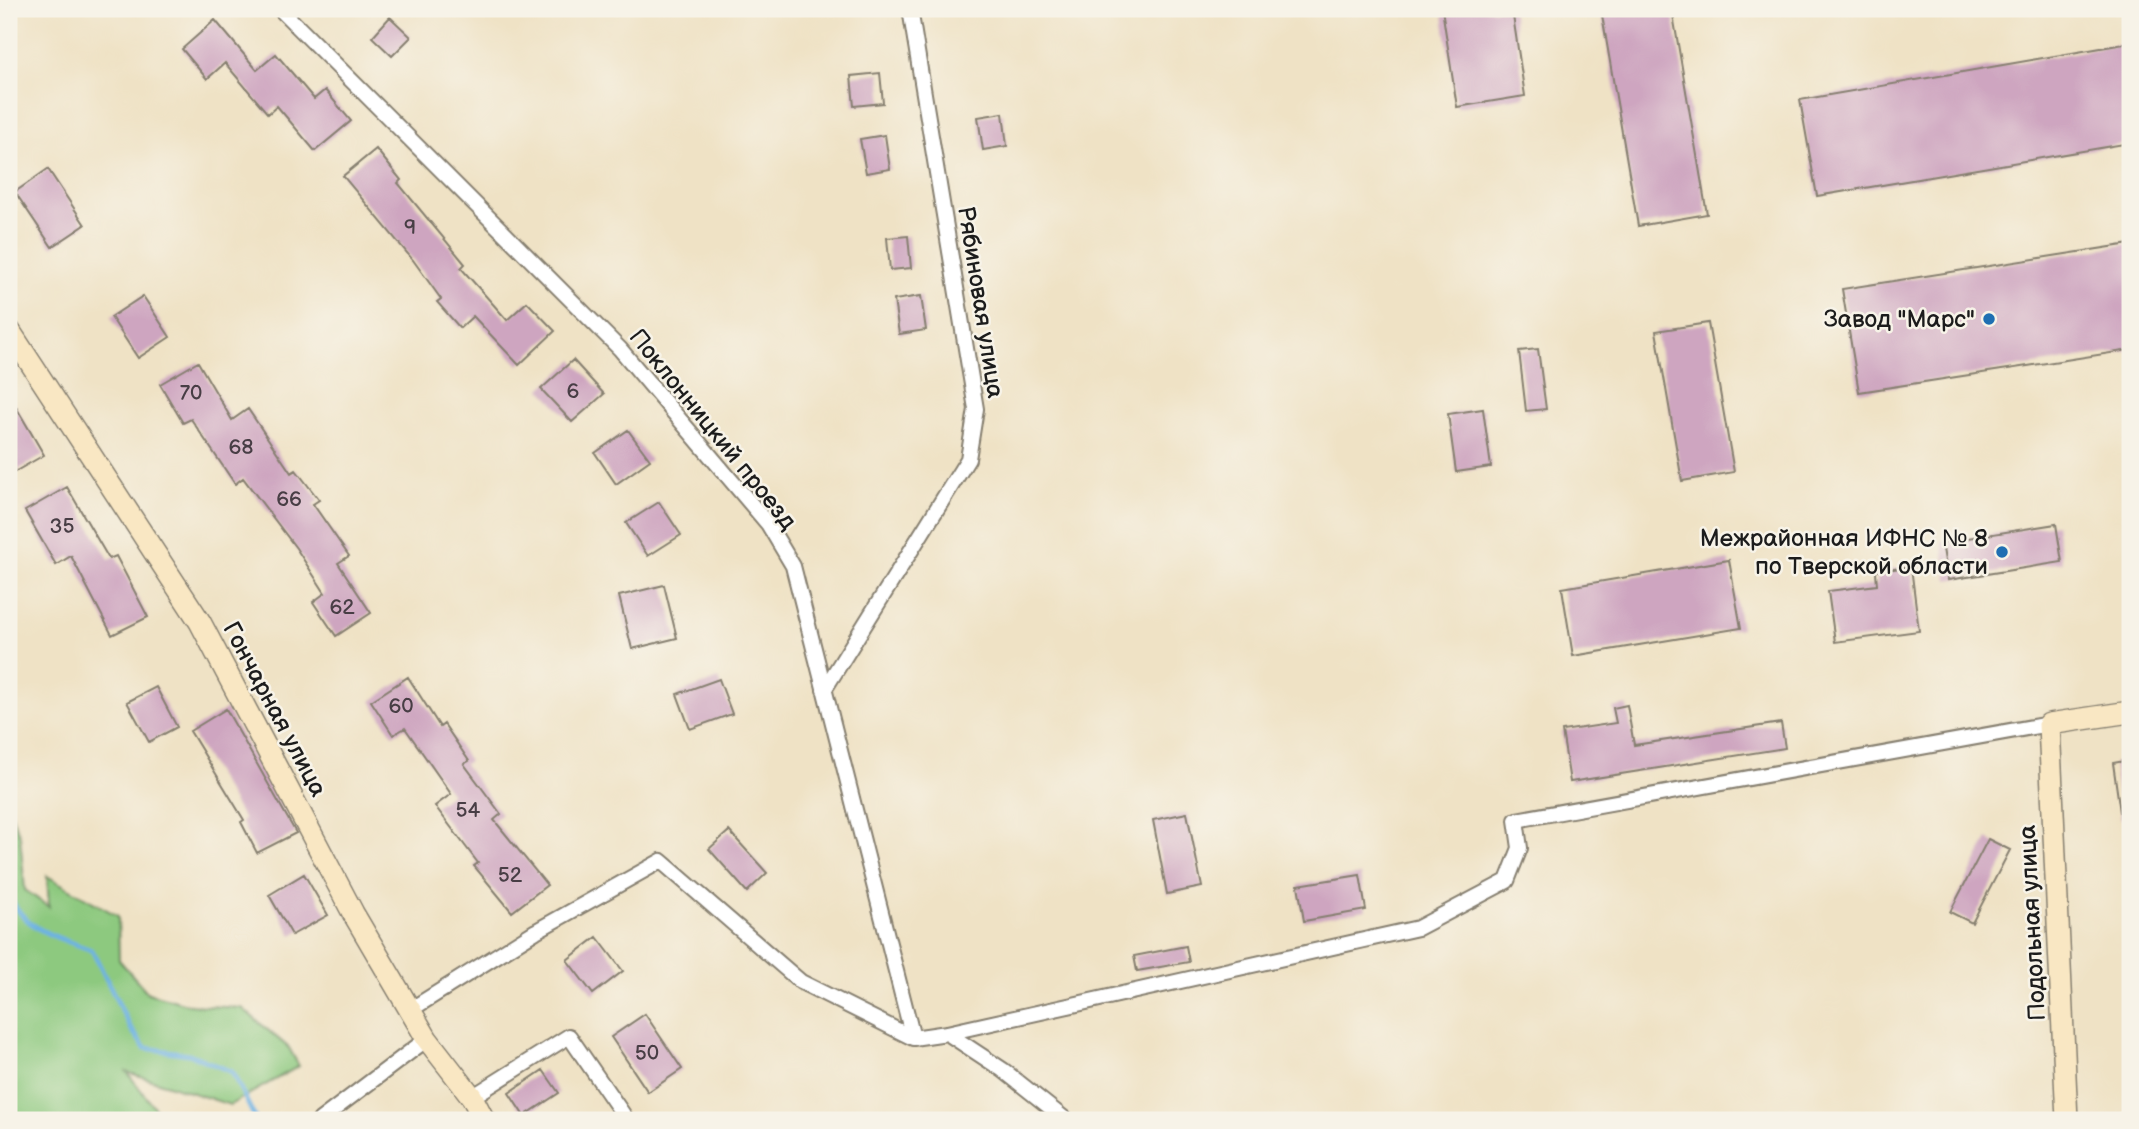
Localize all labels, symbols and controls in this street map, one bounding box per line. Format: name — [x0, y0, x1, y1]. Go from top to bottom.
street label: Рябиновая улица — [951, 204, 1010, 400]
house number: 9 — [404, 215, 416, 240]
place label: Завод "Марс" — [1824, 305, 1975, 334]
marker: Завод "Марс" — [1981, 311, 1997, 327]
street label: Поклонницкий проезд — [623, 323, 803, 536]
house number: 6 — [567, 379, 580, 404]
house number: 70 — [180, 381, 202, 406]
house number: 68 — [228, 435, 254, 460]
house number: 66 — [276, 487, 302, 512]
house number: 35 — [50, 514, 74, 539]
place label: Межрайонная ИФНС № 8 по Тверской области — [1700, 524, 1988, 581]
marker: Межрайонная ИФНС № 8 по Тверской области — [1994, 544, 2010, 560]
house number: 62 — [329, 595, 355, 620]
street label: Гончарная улица — [216, 617, 333, 801]
house number: 60 — [388, 694, 414, 719]
house number: 54 — [456, 798, 481, 823]
street label: Подольная улица — [2013, 824, 2052, 1022]
house number: 52 — [498, 863, 523, 888]
house number: 50 — [635, 1041, 659, 1066]

